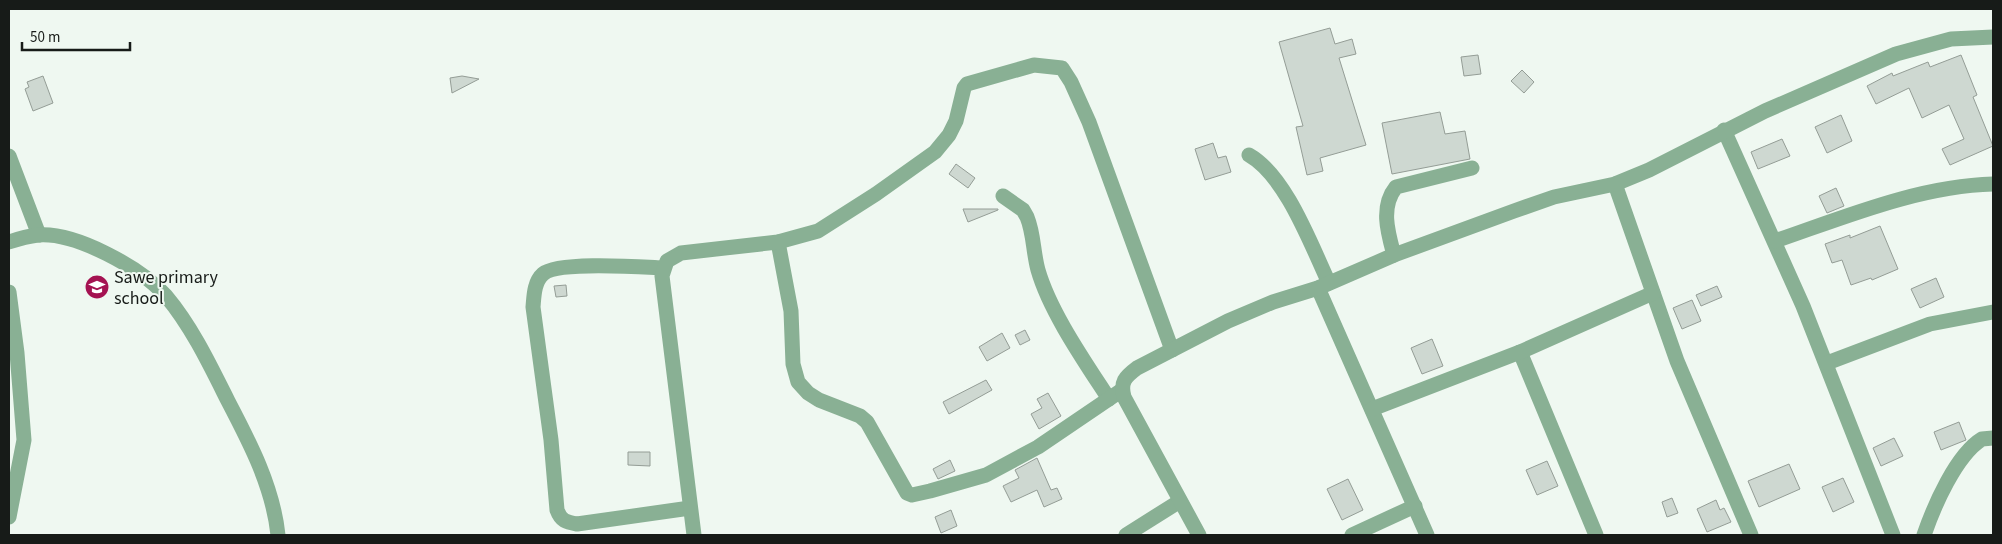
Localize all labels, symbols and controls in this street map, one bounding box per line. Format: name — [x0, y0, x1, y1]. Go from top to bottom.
scale bar — [22, 20, 130, 52]
text: 50 m — [30, 27, 60, 48]
place label: Sawe primary school — [114, 265, 218, 311]
school or university icon: Sawe primary school — [84, 274, 110, 300]

